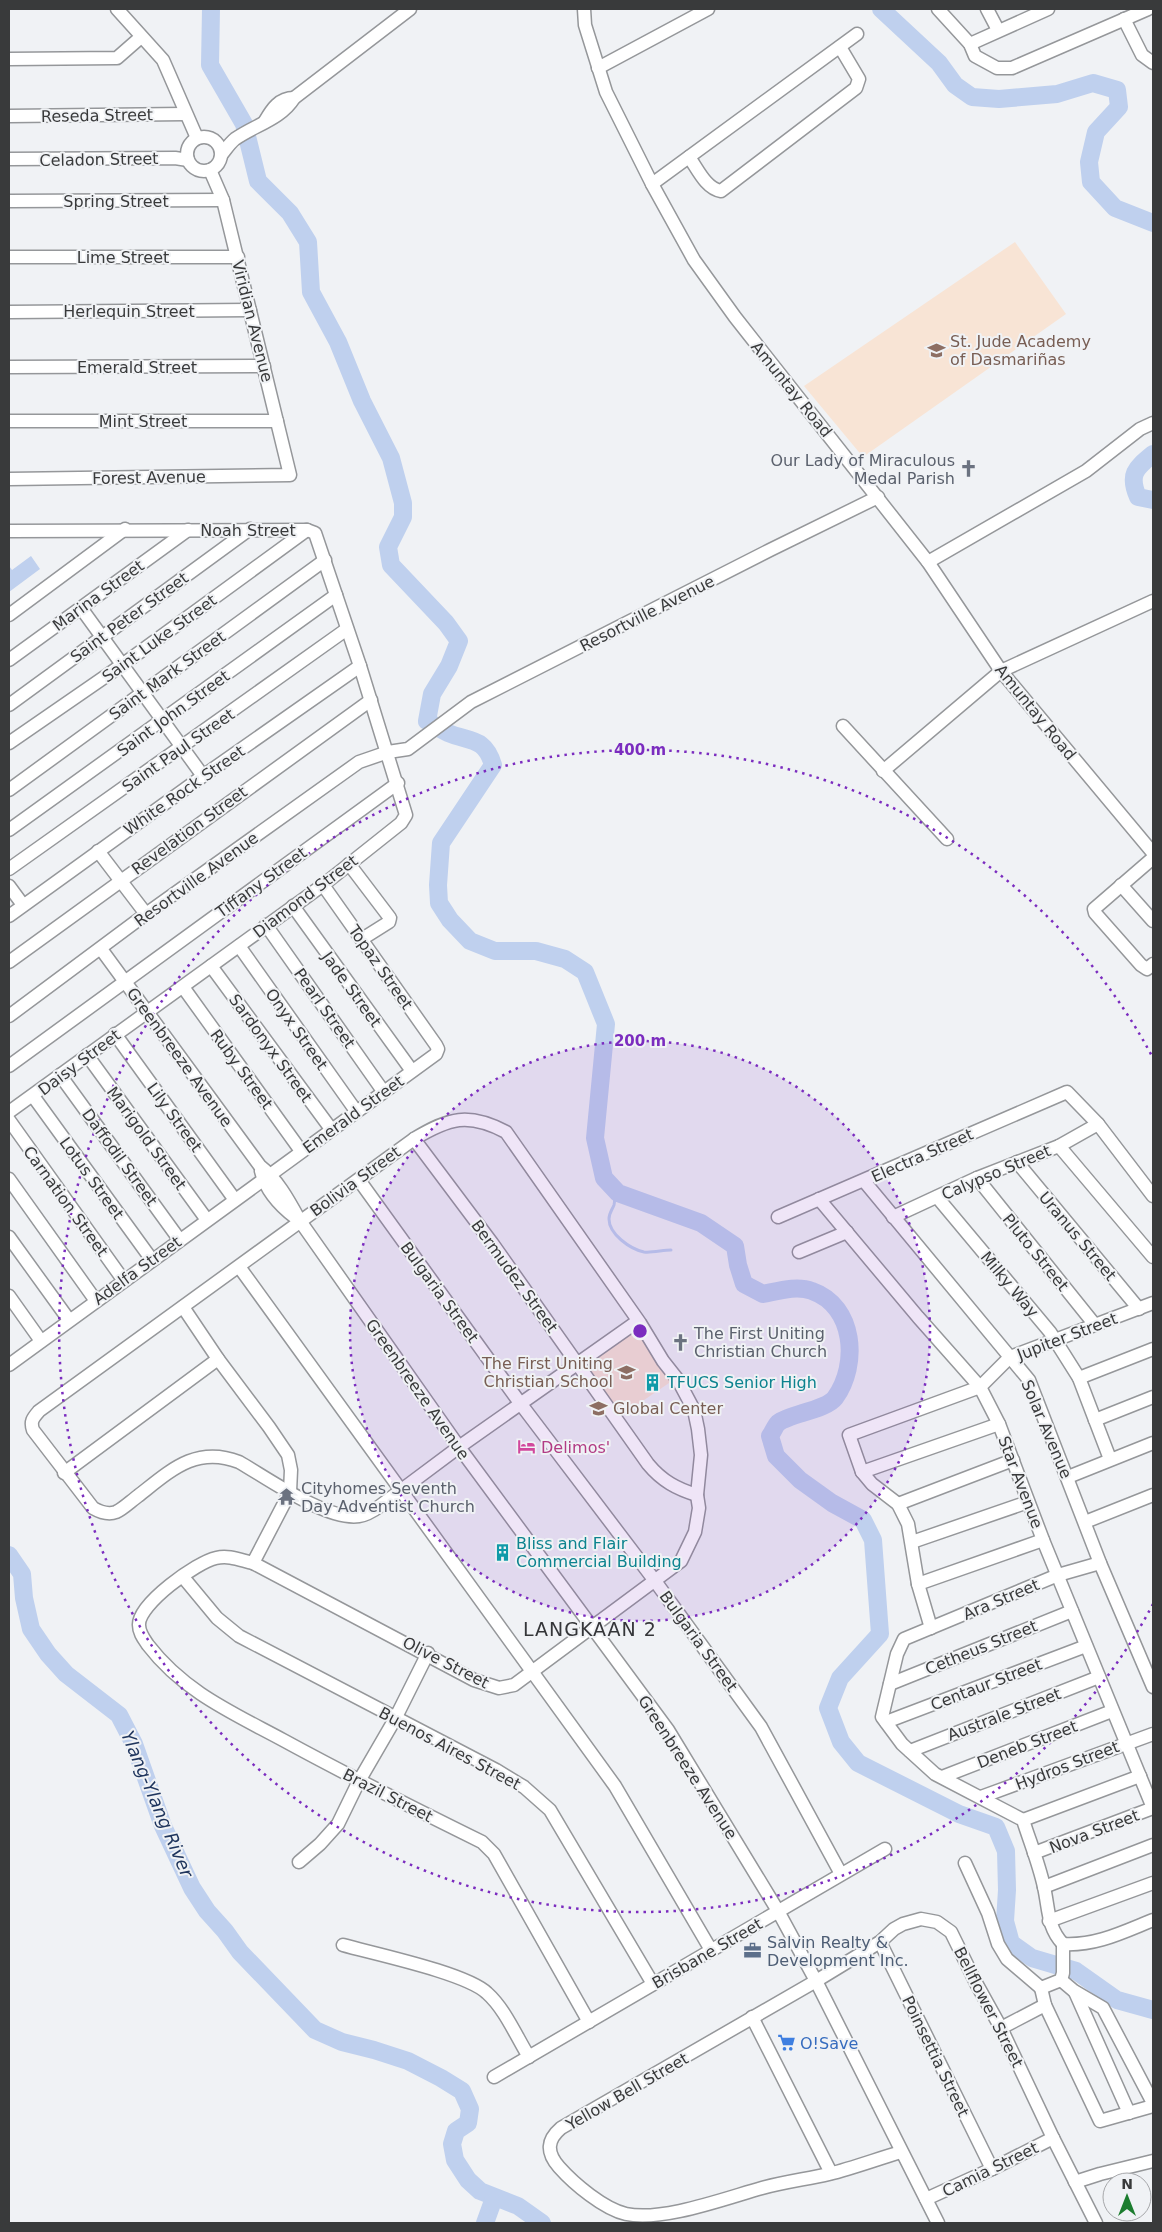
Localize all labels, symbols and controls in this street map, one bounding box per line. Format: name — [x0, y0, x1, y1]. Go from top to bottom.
street label: Reseda Street — [41, 105, 153, 126]
street label: Celadon Street — [39, 149, 159, 170]
street label: Spring Street — [63, 192, 169, 211]
street label: Lime Street — [77, 248, 169, 267]
street label: Viridian Avenue — [228, 258, 277, 384]
street label: Herlequin Street — [63, 302, 195, 321]
place label: St. Jude Academy of Dasmariñas — [950, 332, 1091, 369]
street label: Amuntay Road — [747, 338, 836, 441]
school or university icon: St. Jude Academy of Dasmariñas — [926, 340, 946, 360]
street label: Emerald Street — [77, 358, 197, 377]
street label: Mint Street — [99, 412, 187, 431]
place label: Our Lady of Miraculous Medal Parish — [770, 451, 955, 488]
church icon: Our Lady of Miraculous Medal Parish — [959, 459, 979, 479]
street label: Forest Avenue — [92, 467, 206, 488]
street label: Noah Street — [200, 521, 296, 540]
street label: Marina Street — [49, 556, 148, 635]
street label: Saint Peter Street — [67, 568, 192, 667]
street label: Resortville Avenue — [577, 571, 718, 656]
street label: Saint Luke Street — [98, 590, 220, 686]
street label: Saint Mark Street — [105, 627, 229, 724]
street label: Amuntay Road — [991, 661, 1080, 764]
street label: Saint John Street — [113, 666, 233, 761]
street label: Saint Paul Street — [118, 705, 238, 796]
street label: White Rock Street — [120, 741, 249, 839]
text: 400 m — [614, 741, 666, 759]
street label: Revelation Street — [128, 782, 251, 879]
street label: Resortville Avenue — [131, 828, 262, 931]
street label: Tiffany Street — [211, 843, 311, 922]
street label: Diamond Street — [249, 851, 361, 942]
street label: Topaz Street — [344, 921, 417, 1013]
street label: Jade Street — [317, 947, 385, 1031]
street label: Pearl Street — [290, 965, 359, 1052]
street label: Greenbreeze Avenue — [123, 984, 236, 1131]
street label: Onyx Street — [261, 985, 332, 1074]
street label: Sardonyx Street — [225, 991, 316, 1106]
street label: Daisy Street — [34, 1025, 124, 1099]
street label: Ruby Street — [206, 1026, 277, 1113]
text: 200 m — [614, 1032, 666, 1050]
street label: Emerald Street — [299, 1071, 408, 1157]
street label: Lily Street — [143, 1079, 206, 1156]
street label: Marigold Street — [103, 1083, 190, 1194]
street label: Daffodil Street — [78, 1105, 161, 1210]
street label: Electra Street — [868, 1124, 976, 1186]
street label: Lotus Street — [55, 1134, 128, 1223]
street label: Calypso Street — [939, 1141, 1054, 1204]
street label: Carnation Street — [19, 1142, 112, 1260]
street label: Bolivia Street — [306, 1142, 404, 1221]
street label: Uranus Street — [1035, 1188, 1120, 1285]
street label: Pluto Street — [999, 1210, 1073, 1295]
street label: Bermudez Street — [467, 1216, 562, 1336]
street label: Adelfa Street — [90, 1232, 185, 1309]
street label: Bulgaria Street — [397, 1238, 483, 1346]
street label: Milky Way — [977, 1248, 1043, 1321]
street label: Jupiter Street — [1013, 1309, 1120, 1365]
street label: Greenbreeze Avenue — [362, 1315, 473, 1463]
centre of rings — [631, 1322, 649, 1340]
place label: The First Uniting Christian Church — [693, 1324, 827, 1361]
church icon: The First Uniting Christian Church — [670, 1332, 690, 1352]
place label: The First Uniting Christian School — [481, 1354, 613, 1391]
school or university icon: The First Uniting Christian School — [617, 1362, 637, 1382]
building icon: TFUCS Senior High — [643, 1372, 663, 1392]
place label: TFUCS Senior High — [666, 1373, 817, 1392]
street label: Solar Avenue — [1017, 1377, 1076, 1481]
school or university icon: Global Center — [589, 1398, 609, 1418]
place label: Global Center — [613, 1399, 723, 1418]
street label: Star Avenue — [994, 1433, 1047, 1531]
hotel icon: Delimos' — [517, 1437, 537, 1457]
place label: Delimos' — [541, 1438, 610, 1457]
place label: Cityhomes Seventh Day Adventist Church — [301, 1479, 475, 1516]
temple icon: Cityhomes Seventh Day Adventist Church — [277, 1487, 297, 1507]
place label: Bliss and Flair Commercial Building — [516, 1534, 682, 1571]
building icon: Bliss and Flair Commercial Building — [492, 1542, 512, 1562]
street label: Ara Street — [960, 1575, 1042, 1624]
street label: Bulgaria Street — [656, 1587, 742, 1695]
street label: Cetheus Street — [922, 1616, 1040, 1679]
district label: LANGKAAN 2 — [523, 1618, 657, 1640]
street label: Olive Street — [399, 1633, 492, 1692]
street label: Centaur Street — [928, 1655, 1045, 1714]
street label: Australe Street — [945, 1684, 1064, 1745]
street label: Greenbreeze Avenue — [634, 1692, 741, 1843]
street label: Buenos Aires Street — [376, 1703, 524, 1794]
street label: Deneb Street — [974, 1717, 1080, 1772]
water label: Ylang-Ylang River — [117, 1727, 198, 1882]
street label: Hydros Street — [1013, 1737, 1122, 1794]
street label: Brazil Street — [340, 1765, 436, 1826]
street label: Nova Street — [1047, 1806, 1142, 1857]
street label: Brisbane Street — [649, 1914, 766, 1993]
place label: Salvin Realty & Development Inc. — [767, 1933, 909, 1970]
office icon: Salvin Realty & Development Inc. — [743, 1941, 763, 1961]
street label: Bellflower Street — [950, 1944, 1027, 2071]
street label: Poinsettia Street — [898, 1993, 973, 2120]
supermarket icon: O!Save — [776, 2033, 796, 2053]
place label: O!Save — [800, 2034, 858, 2053]
street label: Yellow Bell Street — [562, 2049, 692, 2135]
street label: Camia Street — [939, 2138, 1041, 2201]
north arrow — [1102, 2172, 1152, 2222]
text: N — [1121, 2176, 1133, 2192]

